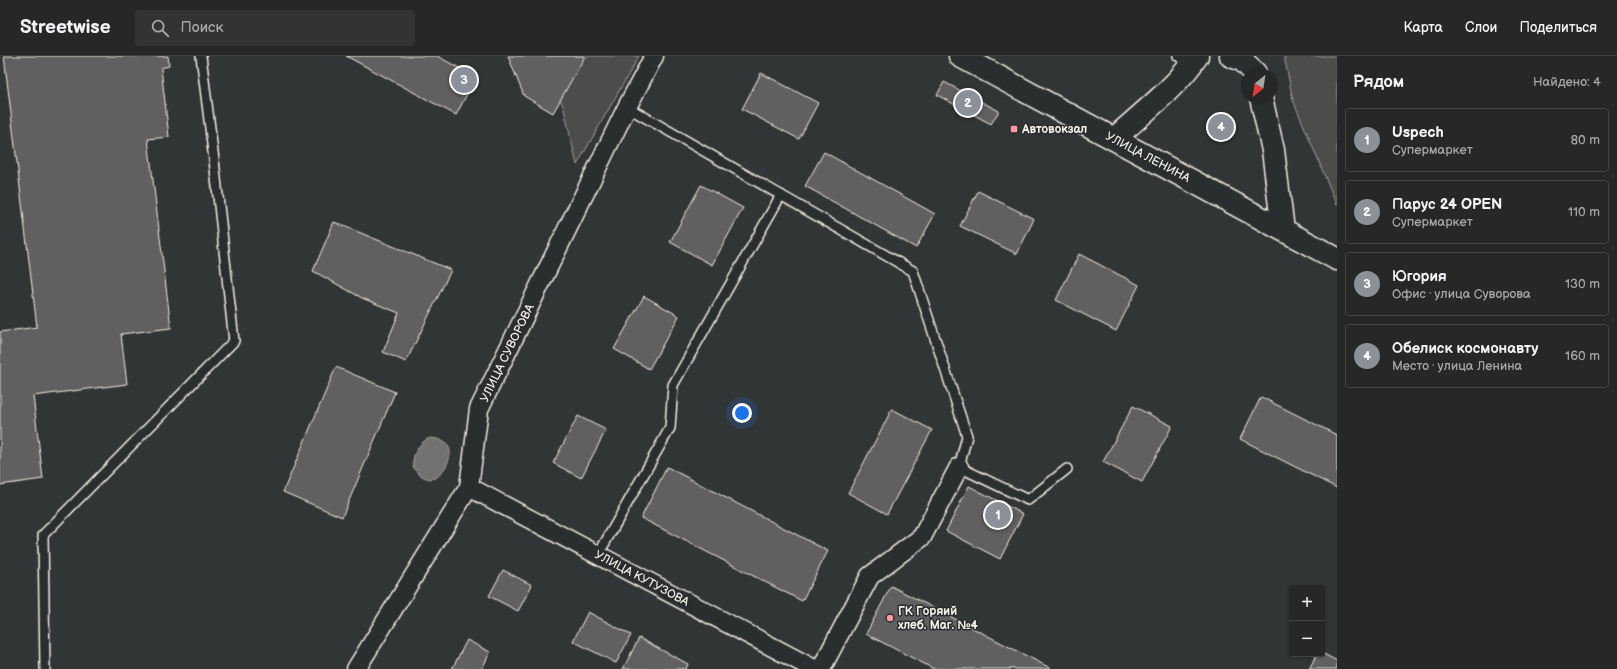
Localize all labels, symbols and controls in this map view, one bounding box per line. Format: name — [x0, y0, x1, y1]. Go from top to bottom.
search box — [135, 10, 415, 46]
text: Streetwise — [20, 16, 111, 39]
icon: search — [149, 17, 171, 39]
text: Поиск — [181, 18, 223, 37]
text: Карта — [1403, 19, 1443, 36]
text: Слои — [1465, 19, 1497, 36]
text: Поделиться — [1519, 19, 1597, 36]
pin: 3 — [451, 65, 477, 95]
north arrow — [1241, 68, 1277, 104]
text: Рядом — [1353, 72, 1404, 92]
text: Найдено: 4 — [1533, 74, 1601, 90]
pin: 2 — [955, 88, 981, 118]
pin: 4 — [1208, 112, 1234, 142]
place label: Автовокзал — [1021, 122, 1087, 137]
text: Uspech — [1392, 123, 1444, 142]
marker: Автовокзал — [1009, 124, 1019, 134]
street label: УЛИЦА ЛЕНИНА — [1103, 129, 1193, 186]
text: 1 — [1364, 132, 1370, 148]
text: 80 m — [1571, 132, 1600, 148]
text: Супермаркет — [1392, 142, 1473, 158]
text: Парус 24 OPEN — [1392, 195, 1502, 214]
text: 2 — [1363, 204, 1371, 220]
text: 110 m — [1568, 204, 1600, 220]
text: Супермаркет — [1392, 214, 1473, 230]
text: Югория — [1392, 267, 1447, 286]
text: 3 — [1363, 276, 1371, 292]
text: 130 m — [1565, 276, 1600, 292]
text: Офис · улица Суворова — [1392, 286, 1531, 302]
street label: УЛИЦА СУВОРОВА — [477, 301, 538, 405]
text: Обелиск космонавту — [1392, 339, 1538, 358]
text: 4 — [1363, 348, 1371, 364]
text: 160 m — [1565, 348, 1600, 364]
text: Место · улица Ленина — [1392, 358, 1522, 374]
your location — [732, 403, 752, 423]
pin: 1 — [985, 500, 1011, 530]
street label: УЛИЦА КУТУЗОВА — [592, 547, 692, 610]
map controls — [1289, 585, 1325, 657]
button: + — [1289, 585, 1325, 621]
place label: ГК Горяий хлеб. Маг. №4 — [898, 604, 978, 633]
marker: ГК Горяий хлеб. Маг. №4 — [885, 613, 895, 623]
button: − — [1289, 621, 1325, 657]

